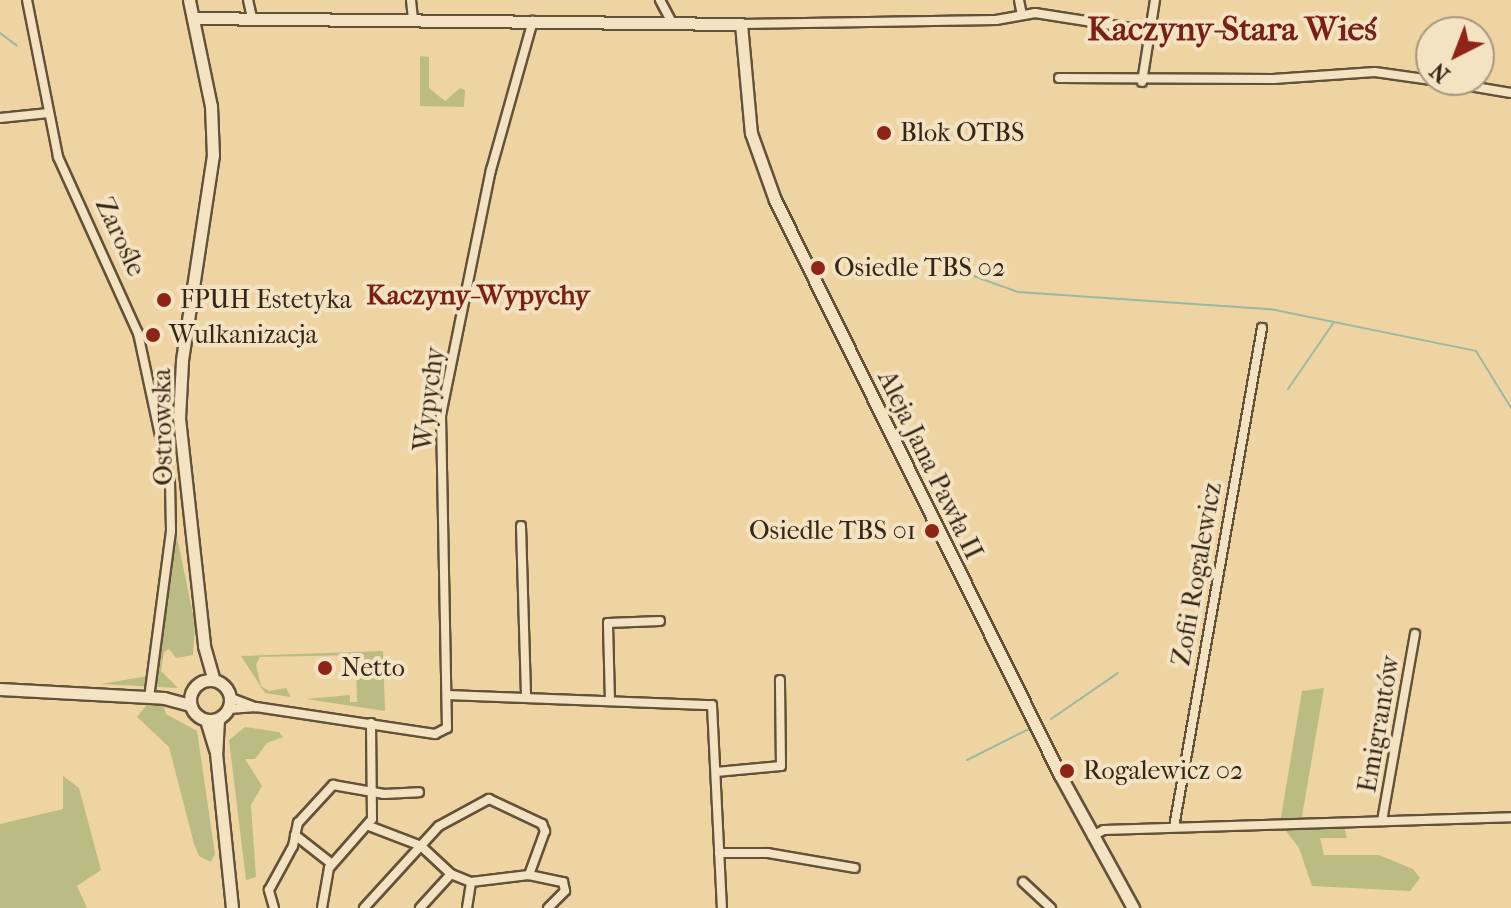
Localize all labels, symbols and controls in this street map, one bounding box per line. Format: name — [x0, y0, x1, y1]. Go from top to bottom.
district label: Kaczyny-Stara Wieś — [1087, 10, 1377, 50]
north arrow — [1415, 16, 1495, 96]
text: N — [1425, 57, 1455, 88]
place label: Blok OTBS — [900, 117, 1024, 149]
marker: Blok OTBS — [875, 124, 893, 142]
street label: Zarośle — [88, 193, 152, 281]
place label: Osiedle TBS 02 — [834, 252, 1005, 284]
marker: Osiedle TBS 02 — [809, 259, 827, 277]
district label: Kaczyny-Wypychy — [366, 278, 590, 312]
place label: FPUH Estetyka — [180, 284, 352, 316]
marker: FPUH Estetyka — [155, 291, 173, 309]
place label: Wulkanizacja — [169, 319, 318, 351]
marker: Wulkanizacja — [144, 326, 162, 344]
street label: Wypychy — [407, 345, 451, 453]
street label: Aleja Jana Pawła II — [871, 366, 989, 564]
street label: Ostrowska — [146, 368, 180, 486]
street label: Zofii Rogalewicz — [1166, 480, 1228, 668]
place label: Osiedle TBS 01 — [749, 515, 916, 547]
marker: Osiedle TBS 01 — [923, 522, 941, 540]
place label: Netto — [341, 652, 405, 684]
street label: Emigrantów — [1352, 653, 1406, 795]
marker: Netto — [316, 659, 334, 677]
place label: Rogalewicz 02 — [1083, 755, 1243, 787]
marker: Rogalewicz 02 — [1058, 762, 1076, 780]

